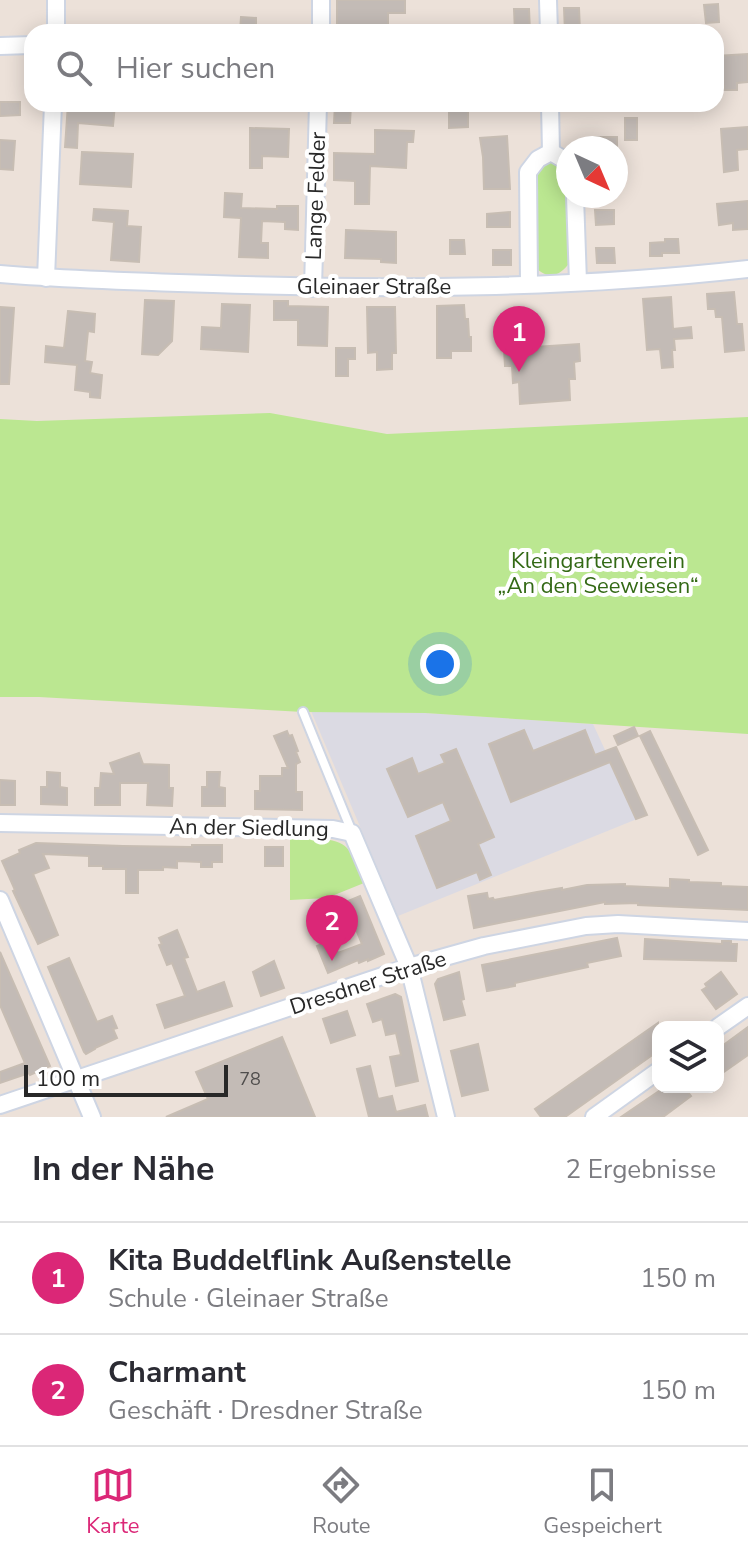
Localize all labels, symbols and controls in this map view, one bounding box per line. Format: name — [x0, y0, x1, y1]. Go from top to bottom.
search box — [24, 24, 724, 112]
icon: search — [52, 46, 96, 90]
text: Hier suchen — [116, 48, 275, 89]
street label: Lange Felder — [299, 131, 333, 261]
north arrow — [556, 136, 628, 208]
street label: Gleinaer Straße — [297, 272, 451, 302]
pin: 1 — [493, 306, 545, 372]
park label: Kleingartenverein „An den Seewiesen“ — [497, 546, 699, 601]
your location — [420, 644, 460, 684]
street label: An der Siedlung — [169, 812, 329, 844]
pin: 2 — [306, 895, 358, 961]
street label: Dresdner Straße — [286, 944, 450, 1022]
map controls — [652, 1021, 724, 1093]
button: layers — [652, 1021, 724, 1093]
scale bar — [24, 1061, 228, 1097]
text: 100 m — [36, 1064, 100, 1094]
house number: 78 — [239, 1067, 261, 1091]
text: In der Nähe — [32, 1146, 214, 1192]
text: 2 Ergebnisse — [566, 1152, 716, 1187]
text: Kita Buddelflink Außenstelle — [108, 1240, 511, 1281]
text: 1 — [50, 1261, 66, 1296]
text: 150 m — [640, 1261, 716, 1296]
text: Schule · Gleinaer Straße — [108, 1281, 389, 1316]
text: Charmant — [108, 1352, 246, 1393]
text: 2 — [50, 1373, 66, 1408]
text: 150 m — [640, 1373, 716, 1408]
text: Geschäft · Dresdner Straße — [108, 1393, 423, 1428]
tab: Karte — [86, 1463, 140, 1541]
tab: Route — [312, 1463, 371, 1541]
tab: Gespeichert — [543, 1463, 662, 1541]

